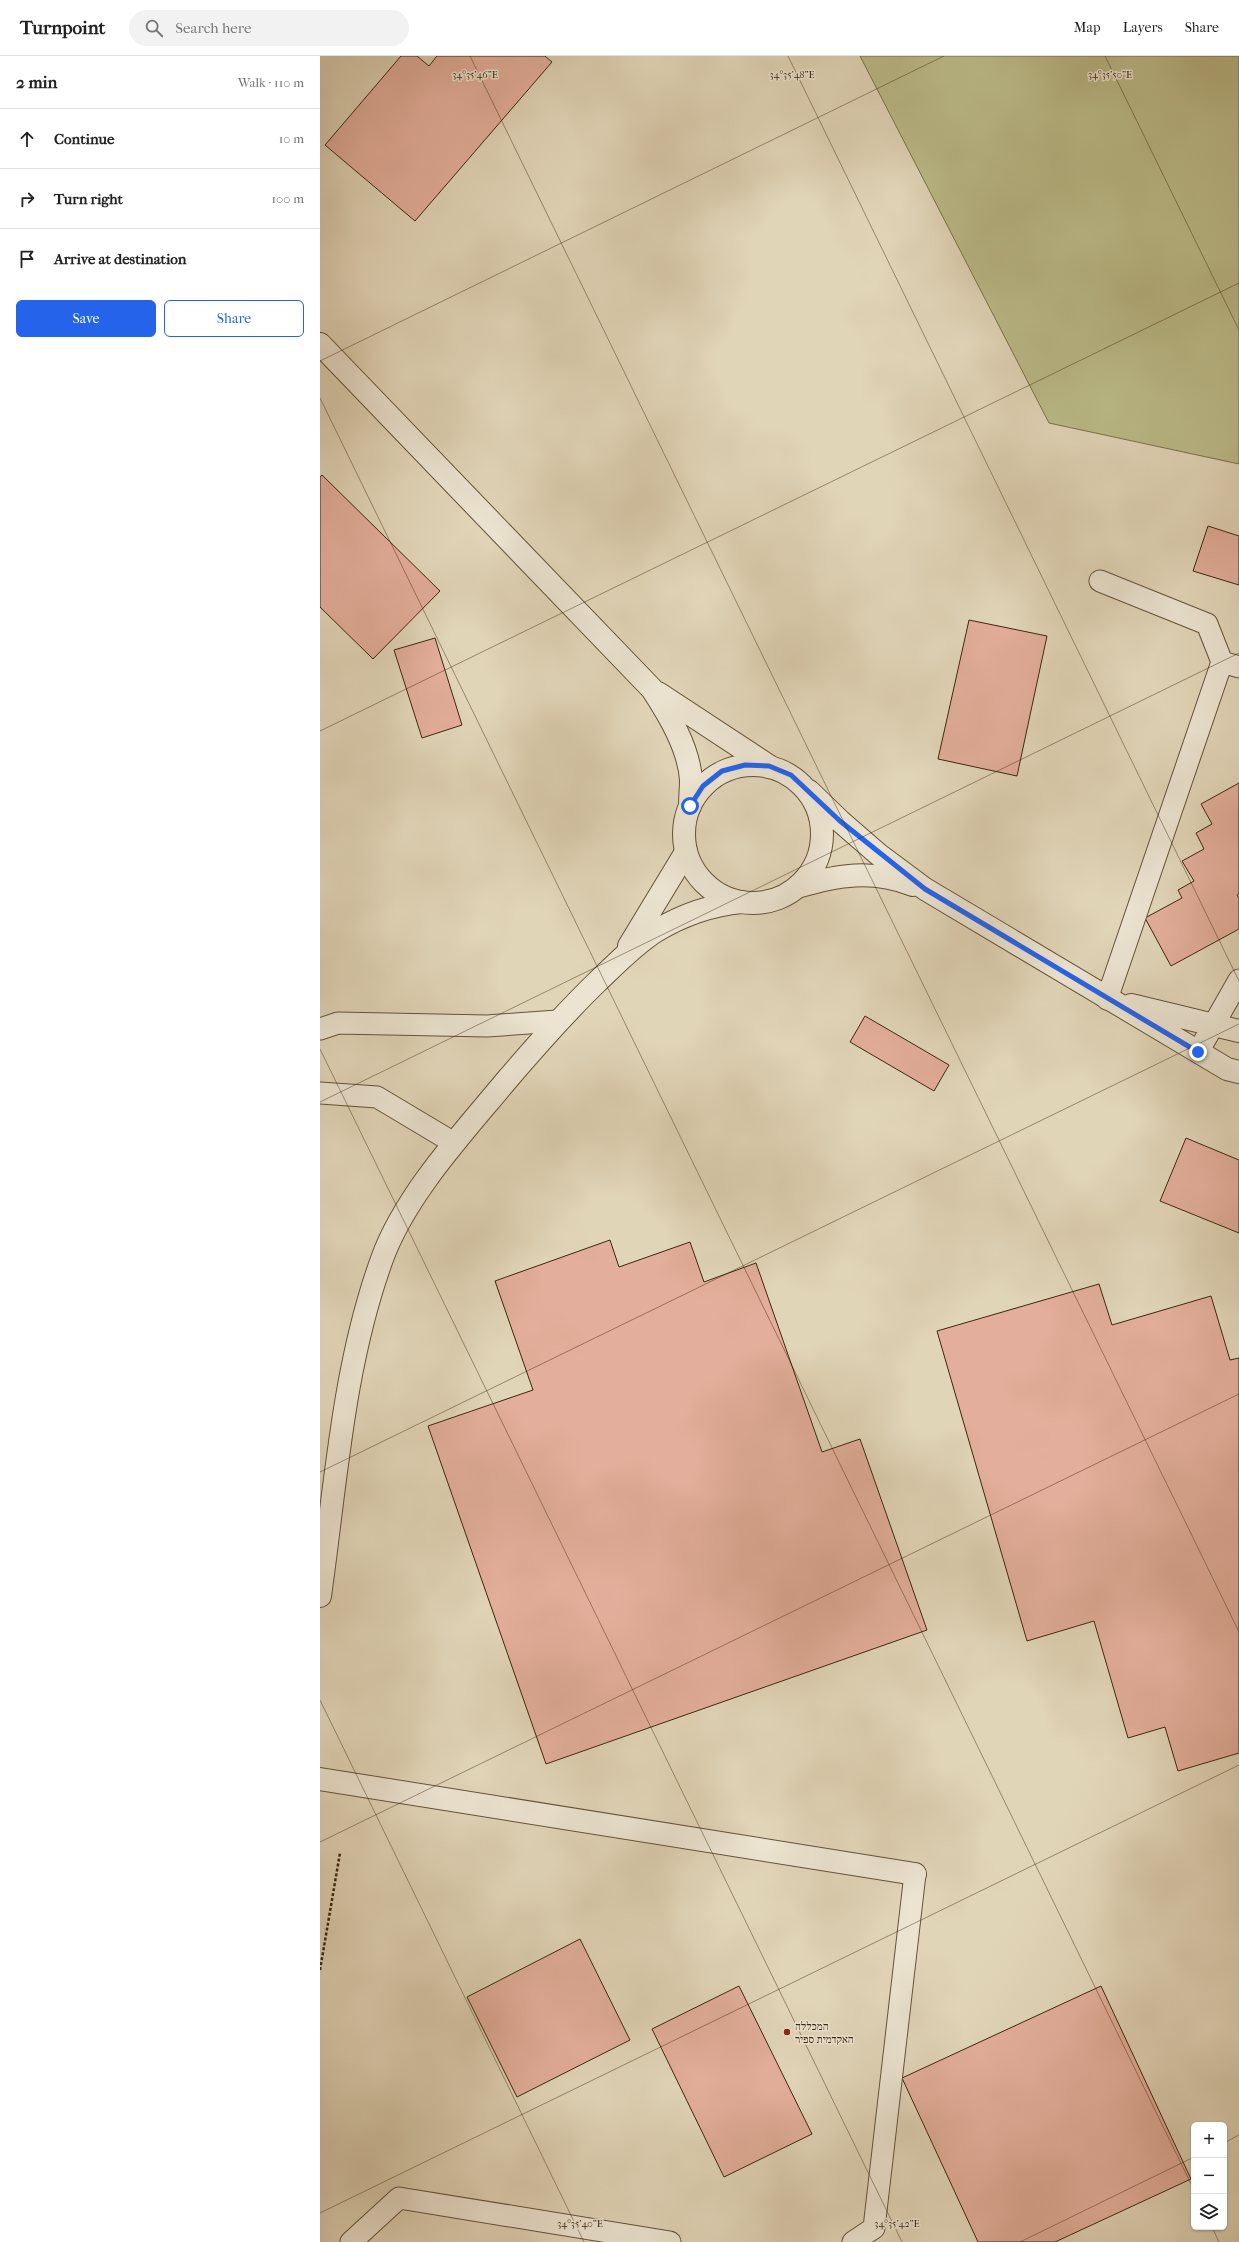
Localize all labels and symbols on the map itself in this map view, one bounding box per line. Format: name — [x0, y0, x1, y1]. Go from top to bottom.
text: 34°35'46"E — [452, 69, 498, 81]
text: 34°35'48"E — [769, 69, 815, 81]
text: 34°35'50"E — [1088, 69, 1132, 81]
route start — [681, 797, 699, 815]
route end — [1189, 1043, 1207, 1061]
place label: המכללה האקדמית ספיר — [795, 2020, 854, 2046]
marker: המכללה האקדמית ספיר — [782, 2027, 792, 2037]
text: 34°35'40"E — [557, 2218, 603, 2230]
text: 34°35'42"E — [874, 2218, 920, 2230]

